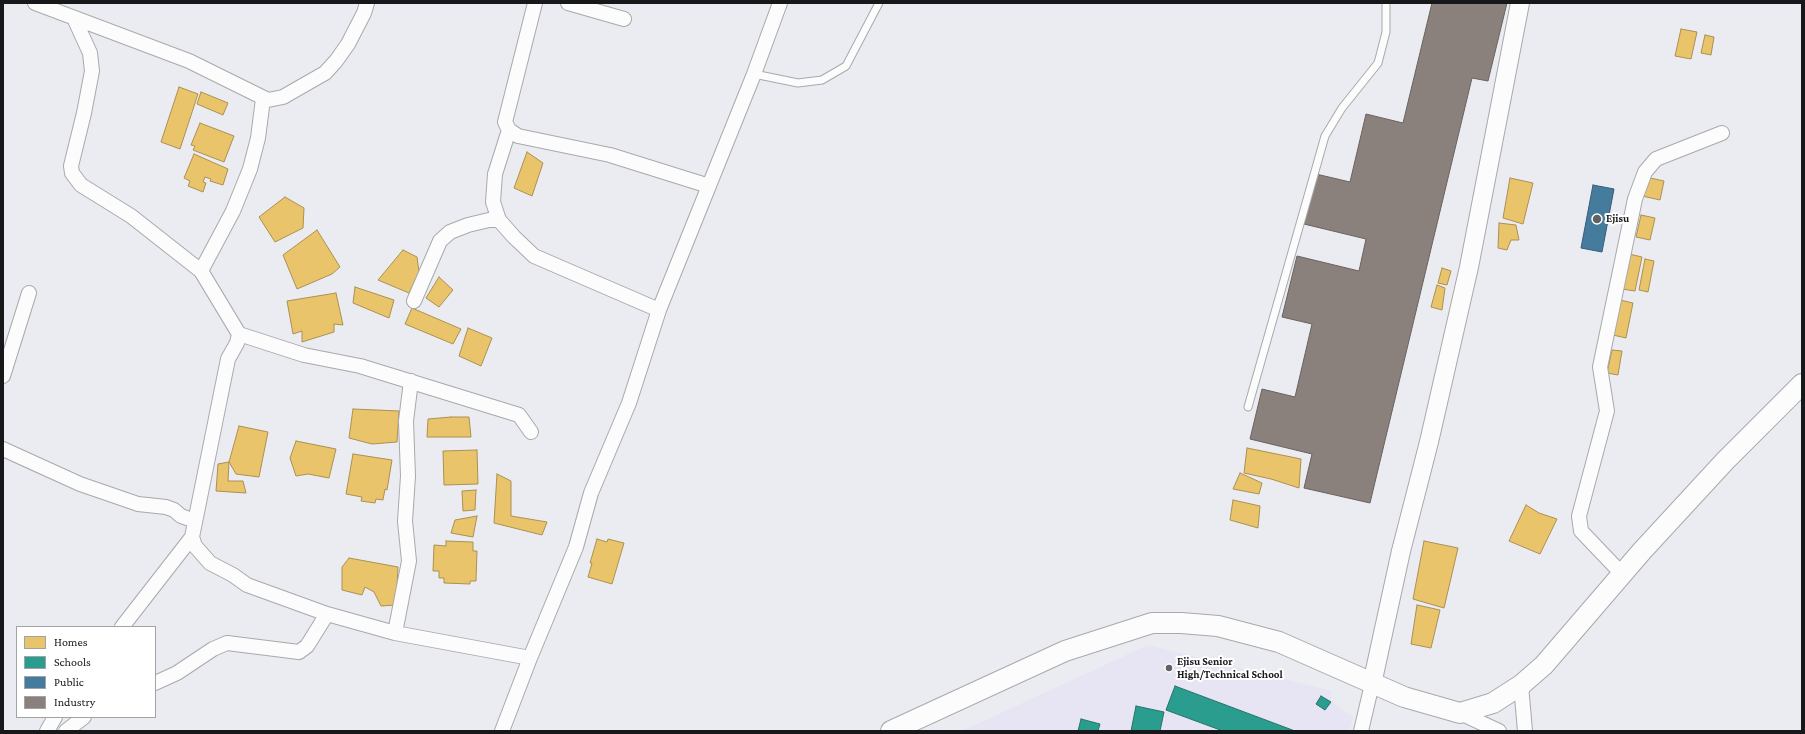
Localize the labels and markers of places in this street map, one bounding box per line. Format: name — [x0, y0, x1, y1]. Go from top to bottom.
place label: Ejisu — [1606, 212, 1629, 226]
marker: Ejisu — [1591, 213, 1603, 225]
place label: Ejisu Senior High/Technical School — [1177, 655, 1283, 681]
marker: Ejisu Senior High/Technical School — [1164, 663, 1174, 673]

